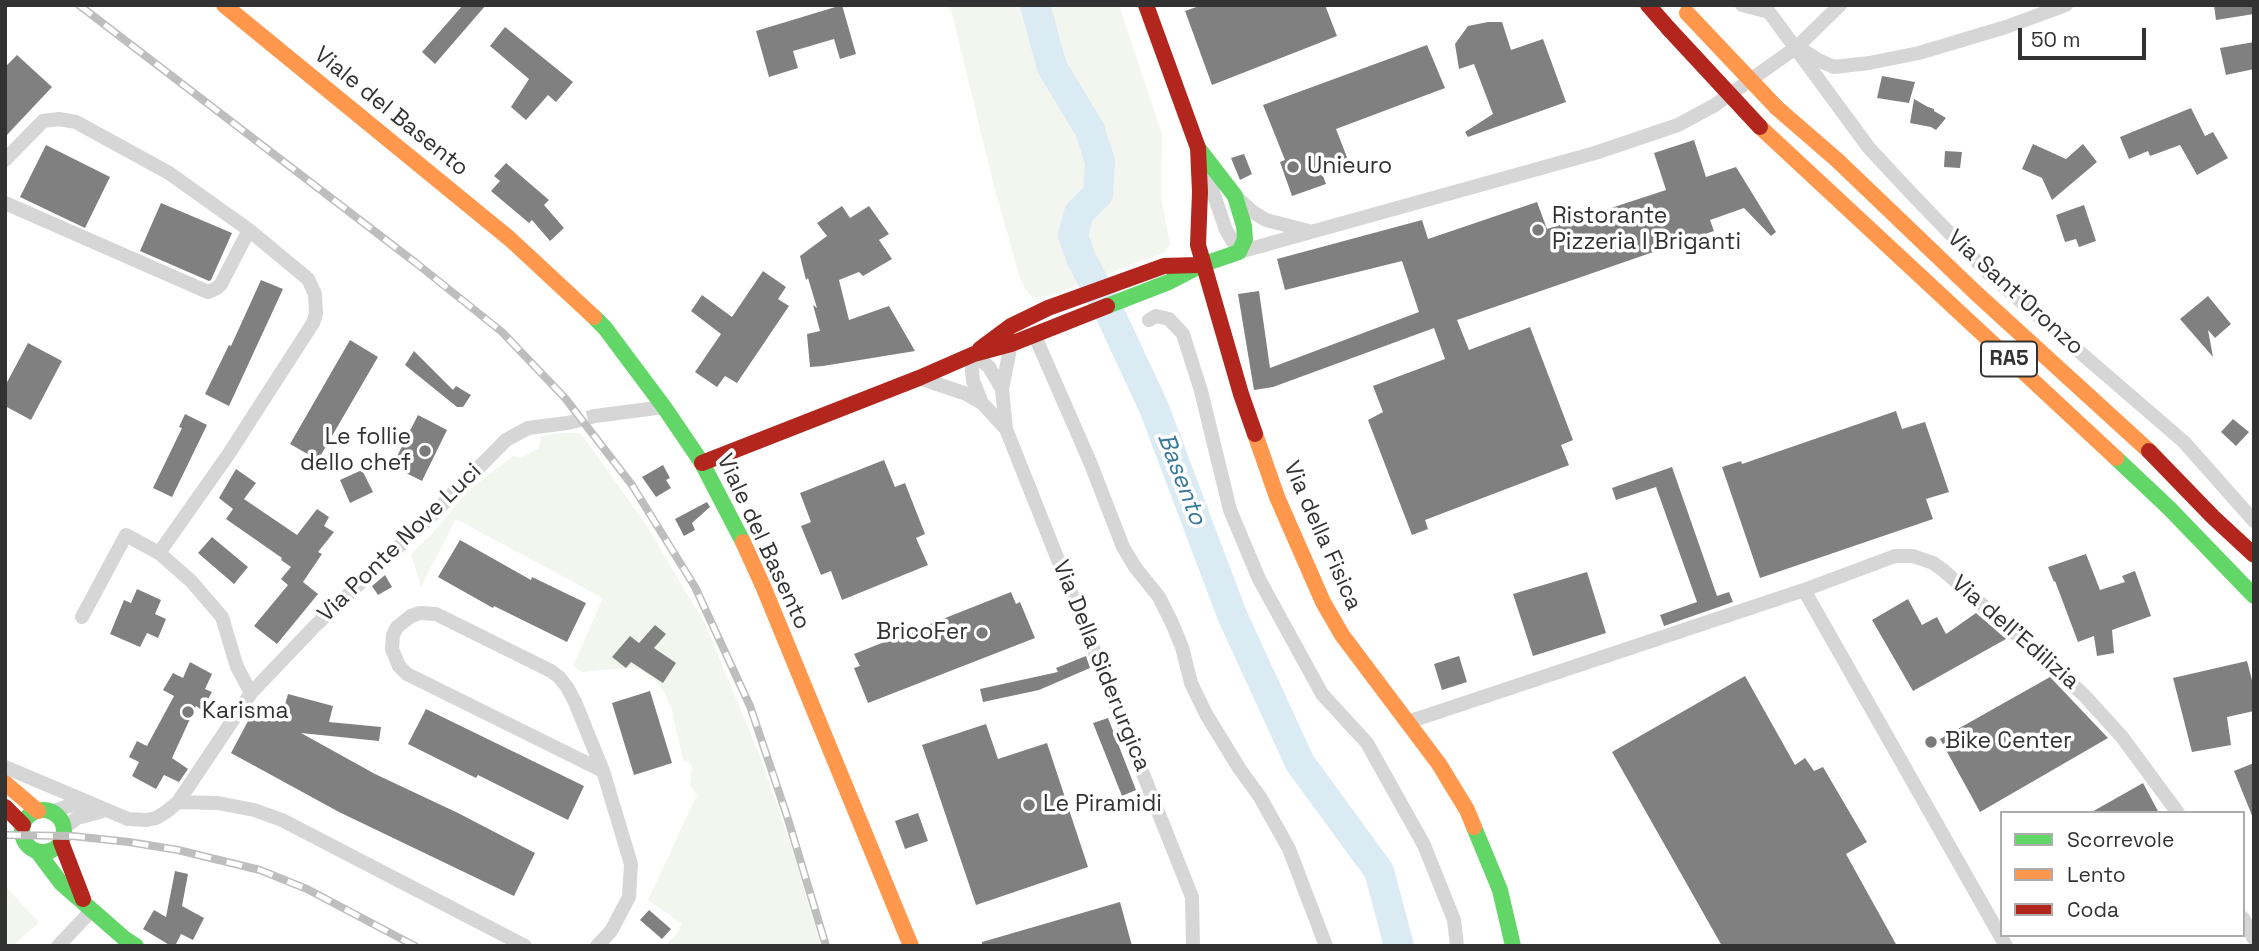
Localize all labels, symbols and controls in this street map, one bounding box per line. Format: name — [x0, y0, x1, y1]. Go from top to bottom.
scale bar — [2021, 14, 2149, 58]
text: 50 m — [2031, 26, 2081, 53]
street label: Viale del Basento — [308, 41, 474, 183]
place label: Unieuro — [1307, 153, 1392, 181]
marker: Unieuro — [1285, 159, 1301, 175]
place label: Ristorante Pizzeria I Briganti — [1552, 203, 1741, 257]
marker: Ristorante Pizzeria I Briganti — [1530, 222, 1546, 238]
street label: Via Sant'Oronzo — [1941, 225, 2089, 361]
road number: RA5 — [1981, 342, 2037, 376]
place label: Le follie dello chef — [300, 424, 411, 478]
water label: Basento — [1150, 429, 1212, 529]
marker: Le follie dello chef — [417, 443, 433, 459]
street label: Viale del Basento — [710, 450, 816, 634]
street label: Via della Fisica — [1277, 457, 1367, 615]
street label: Via Ponte Nove Luci — [313, 458, 487, 628]
street label: Via Della Siderurgica — [1046, 557, 1156, 775]
street label: Via dell'Edilizia — [1946, 570, 2084, 696]
place label: BricoFer — [876, 619, 968, 647]
marker: BricoFer — [974, 625, 990, 641]
place label: Karisma — [202, 698, 289, 726]
marker: Karisma — [180, 704, 196, 720]
place label: Bike Center — [1945, 728, 2072, 756]
marker: Bike Center — [1923, 734, 1939, 750]
place label: Le Piramidi — [1043, 791, 1162, 819]
marker: Le Piramidi — [1021, 797, 1037, 813]
legend — [2000, 811, 2245, 937]
text: Scorrevole — [2067, 826, 2174, 853]
text: Lento — [2067, 861, 2126, 888]
text: Coda — [2067, 896, 2119, 923]

